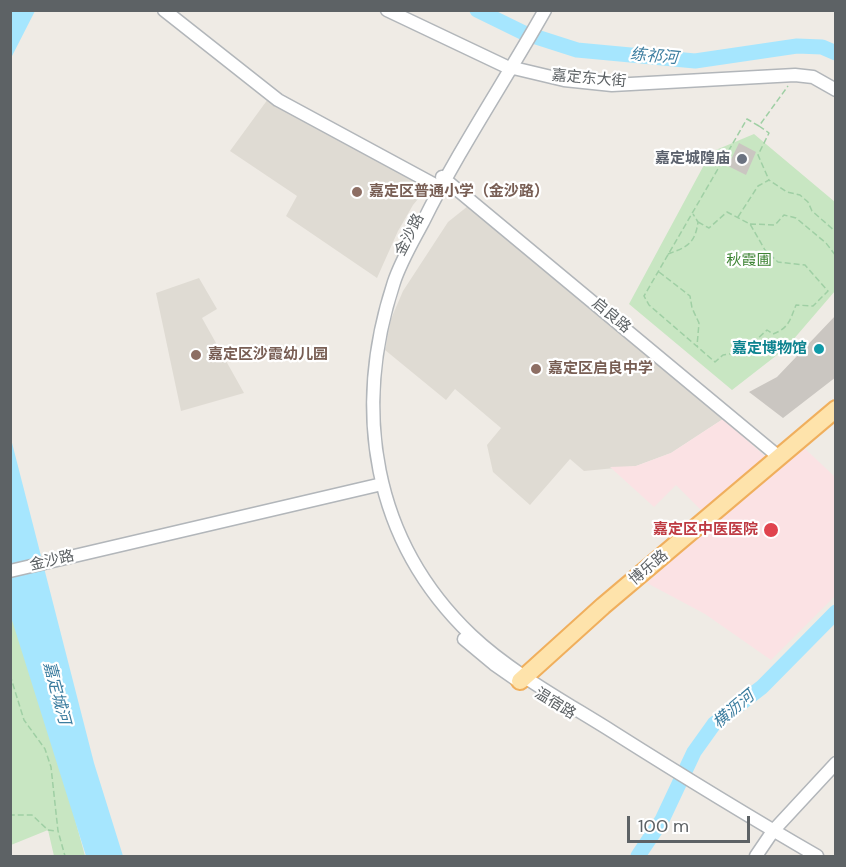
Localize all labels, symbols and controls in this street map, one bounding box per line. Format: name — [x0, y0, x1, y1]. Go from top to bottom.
water label: 练祁河 — [629, 45, 679, 69]
street label: 嘉定东大街 — [551, 67, 627, 91]
place label: 嘉定城隍庙 — [655, 150, 730, 168]
marker: 嘉定城隍庙 — [735, 152, 749, 166]
place label: 嘉定区普通小学（金沙路） — [369, 183, 549, 201]
marker: 嘉定区普通小学（金沙路） — [350, 185, 364, 199]
street label: 金沙路 — [392, 211, 428, 259]
park label: 秋霞圃 — [727, 252, 771, 270]
street label: 启良路 — [588, 295, 634, 337]
place label: 嘉定博物馆 — [732, 340, 807, 358]
marker: 嘉定博物馆 — [812, 342, 826, 356]
place label: 嘉定区沙霞幼儿园 — [208, 346, 328, 364]
marker: 嘉定区沙霞幼儿园 — [189, 348, 203, 362]
place label: 嘉定区启良中学 — [548, 360, 653, 378]
marker: 嘉定区启良中学 — [529, 362, 543, 376]
place label: 嘉定区中医医院 — [653, 521, 758, 539]
marker: 嘉定区中医医院 — [762, 521, 780, 539]
street label: 金沙路 — [28, 547, 76, 575]
street label: 博乐路 — [626, 547, 672, 589]
water label: 嘉定城河 — [38, 660, 74, 726]
street label: 温宿路 — [531, 684, 579, 724]
water label: 横沥河 — [709, 687, 759, 733]
scale bar — [630, 804, 753, 842]
text: 100 m — [638, 814, 689, 838]

